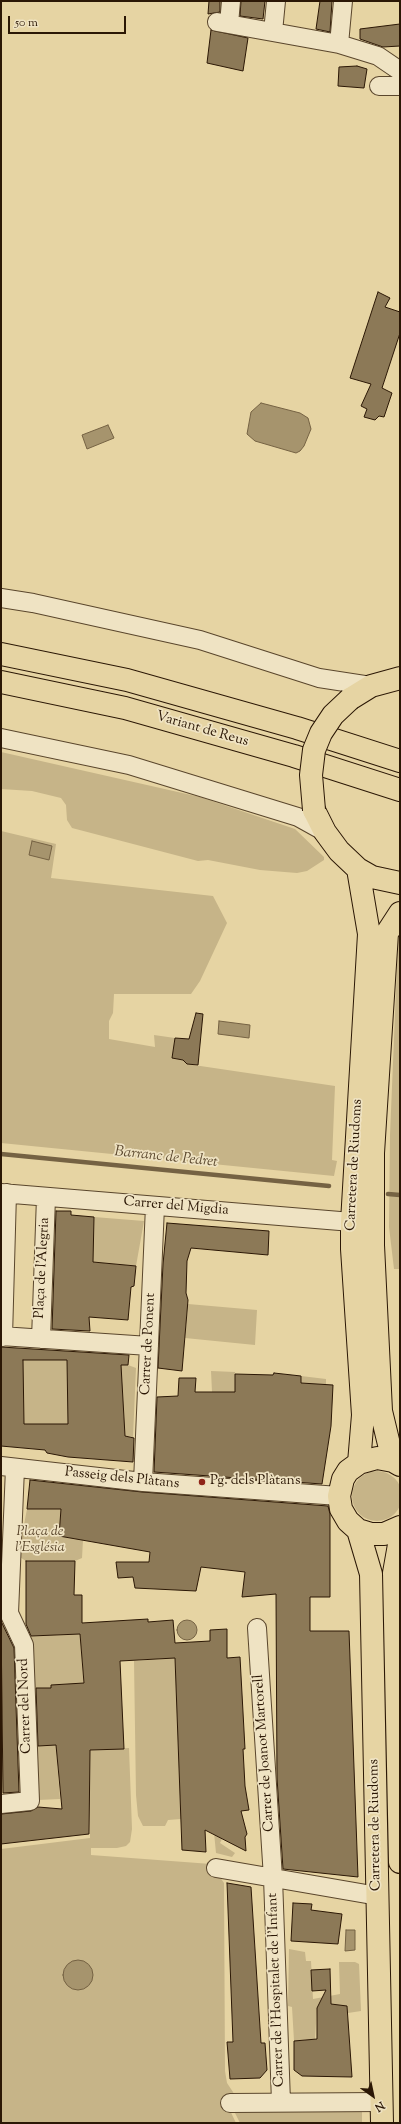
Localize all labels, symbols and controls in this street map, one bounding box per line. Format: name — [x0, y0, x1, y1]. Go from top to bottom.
scale bar — [10, 8, 128, 34]
text: 50 m — [15, 14, 38, 32]
street label: Variant de Reus — [154, 709, 250, 751]
street label: Carretera de Riudoms — [343, 1099, 367, 1231]
water label: Barranc de Pedret — [114, 1144, 218, 1172]
street label: Carrer del Migdia — [123, 1194, 229, 1220]
street label: Plaça de l'Alegria — [32, 1217, 54, 1319]
street label: Carrer de Ponent — [138, 1292, 160, 1396]
street label: Passeig dels Plàtans — [64, 1465, 180, 1493]
place label: Pg. dels Plàtans — [210, 1474, 300, 1490]
marker: Pg. dels Plàtans — [197, 1477, 207, 1487]
park label: Plaça de l'Església — [15, 1525, 65, 1558]
street label: Carrer del Nord — [16, 1658, 36, 1754]
street label: Carrer de Joanot Martorell — [251, 1674, 279, 1832]
street label: Carretera de Riudoms — [366, 1759, 386, 1891]
street label: Carrer de l'Hospitalet de l'Infant — [265, 1893, 289, 2087]
north arrow — [353, 2076, 393, 2116]
text: N — [371, 2097, 388, 2115]

